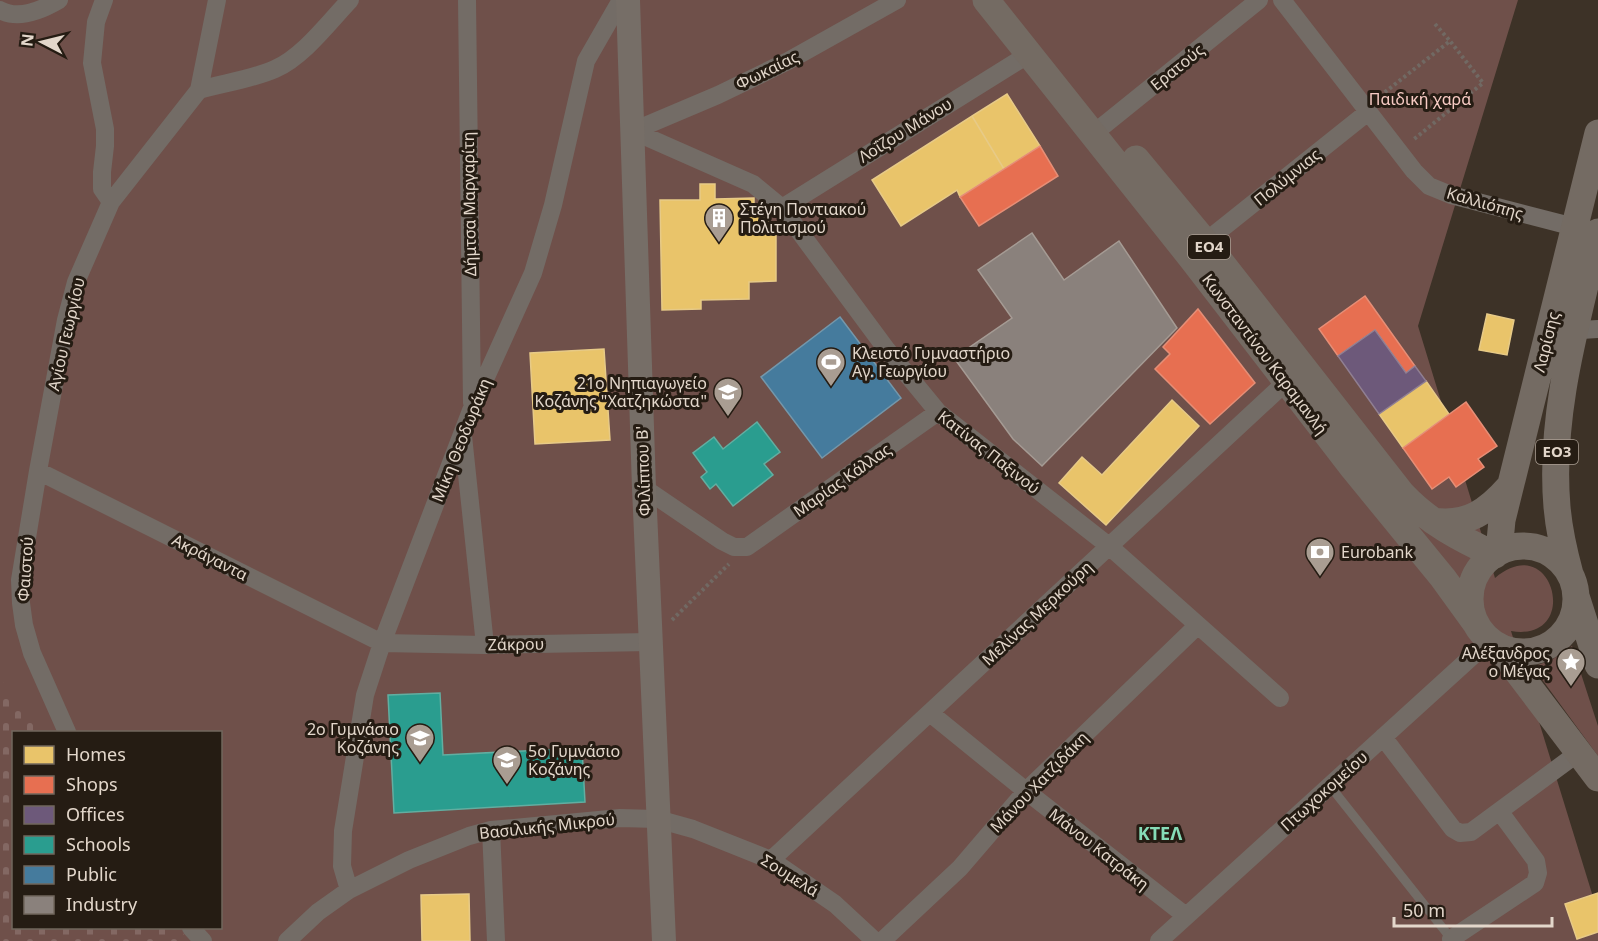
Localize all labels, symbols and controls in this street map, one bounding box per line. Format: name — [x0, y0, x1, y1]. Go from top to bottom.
north arrow — [12, 12, 72, 72]
text: N — [15, 32, 39, 48]
street label: Ερατούς — [1146, 39, 1209, 95]
street label: Φωκαίας — [732, 45, 802, 95]
park label: Παιδική χαρά — [1369, 88, 1471, 110]
street label: Λοΐζου Μάνου — [854, 92, 956, 168]
street label: Δήμτσα Μαργαρίτη — [457, 131, 481, 277]
street label: Πολύμνιας — [1249, 143, 1325, 211]
street label: Καλλιόπης — [1444, 182, 1526, 225]
place label: Στέγη Ποντιακού Πολιτισμού — [740, 198, 866, 238]
building icon: Στέγη Ποντιακού Πολιτισμού — [703, 202, 735, 244]
road number: ΕΟ4 — [1188, 235, 1230, 259]
street label: Κωνσταντίνου Καραμανλή — [1197, 269, 1333, 439]
street label: Αγίου Γεωργίου — [42, 275, 90, 393]
street label: Λαρίσης — [1528, 309, 1564, 375]
place label: Κλειστό Γυμναστήριο Αγ. Γεωργίου — [852, 342, 1010, 382]
sports icon: Κλειστό Γυμναστήριο Αγ. Γεωργίου — [815, 346, 847, 388]
place label: 21ο Νηπιαγωγείο Κοζάνης "Χατζηκώστα" — [535, 372, 707, 412]
street label: Μίκη Θεοδωράκη — [426, 375, 496, 505]
school or university icon: 21ο Νηπιαγωγείο Κοζάνης "Χατζηκώστα" — [712, 376, 744, 418]
street label: Κατίνας Παξινού — [933, 405, 1045, 499]
street label: Φιλίππου Β' — [630, 426, 656, 516]
street label: Μαρίας Κάλλας — [789, 438, 895, 522]
road number: ΕΟ3 — [1536, 440, 1578, 464]
street label: Ακράγαντα — [168, 529, 252, 585]
street label: Φαιστού — [12, 536, 38, 602]
bank icon: Eurobank — [1304, 536, 1336, 578]
place label: Eurobank — [1341, 541, 1413, 563]
street label: Μελίνας Μερκούρη — [977, 556, 1097, 670]
street label: Ζάκρου — [488, 633, 544, 655]
place label: Αλέξανδρος ο Μέγας — [1462, 642, 1550, 682]
place icon: Αλέξανδρος ο Μέγας — [1555, 646, 1587, 688]
place label: 2o Γυμνάσιο Κοζάνης — [307, 718, 399, 758]
school or university icon: 2o Γυμνάσιο Κοζάνης — [404, 722, 436, 764]
street label: Μάνου Χατζιδάκη — [985, 727, 1093, 837]
legend — [12, 731, 222, 929]
place label: 5o Γυμνάσιο Κοζάνης — [528, 740, 620, 780]
text: Homes — [66, 742, 126, 766]
school or university icon: 5o Γυμνάσιο Κοζάνης — [491, 744, 523, 786]
street label: Πτωχοκομείου — [1276, 746, 1372, 836]
text: Shops — [66, 772, 118, 796]
text: Offices — [66, 802, 125, 826]
street label: Μάνου Κατράκη — [1044, 803, 1154, 895]
street label: Βασιλικής Μικρού — [478, 808, 616, 844]
district label: ΚΤΕΛ — [1138, 821, 1183, 845]
text: Schools — [66, 832, 131, 856]
street label: Σουμελά — [757, 849, 823, 901]
text: Public — [66, 862, 117, 886]
scale bar — [1394, 890, 1552, 928]
text: Industry — [66, 892, 138, 916]
text: 50 m — [1403, 898, 1445, 922]

